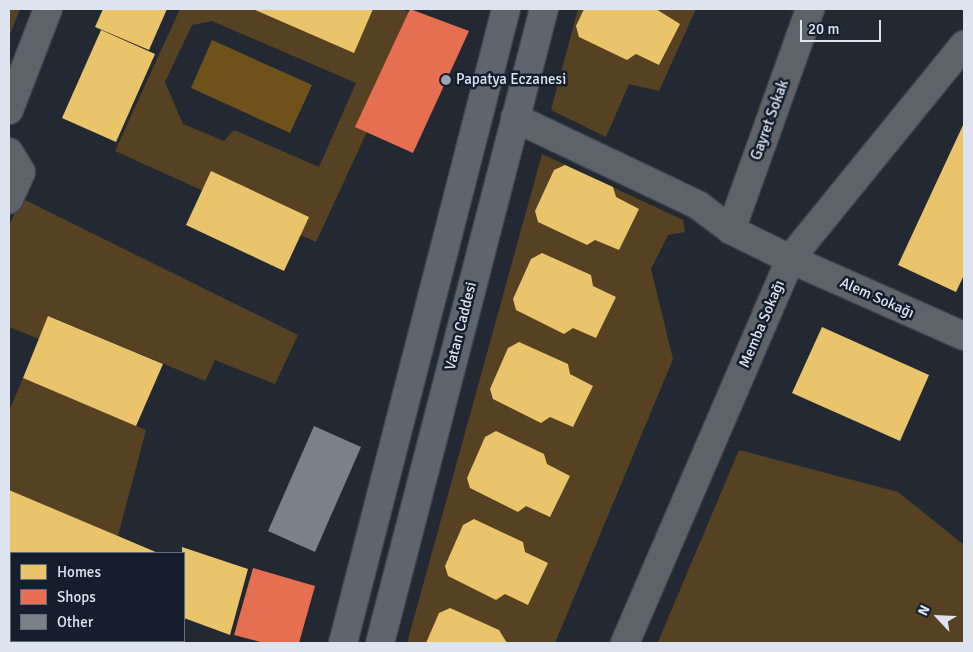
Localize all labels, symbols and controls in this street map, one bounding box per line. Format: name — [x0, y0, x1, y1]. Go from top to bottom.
scale bar — [803, 10, 884, 42]
text: 20 m — [808, 20, 839, 38]
place label: Papatya Eczanesi — [456, 71, 566, 89]
marker: Papatya Eczanesi — [440, 74, 452, 86]
street label: Gayret Sokak — [747, 77, 793, 163]
street label: Alem Sokağı — [837, 274, 917, 322]
street label: Memba Sokağı — [735, 277, 789, 371]
street label: Vatan Caddesi — [441, 280, 481, 372]
legend — [10, 552, 185, 642]
text: Homes — [57, 563, 101, 581]
text: Shops — [57, 588, 96, 606]
north arrow — [913, 592, 963, 642]
text: N — [914, 602, 934, 618]
text: Other — [57, 613, 93, 631]

